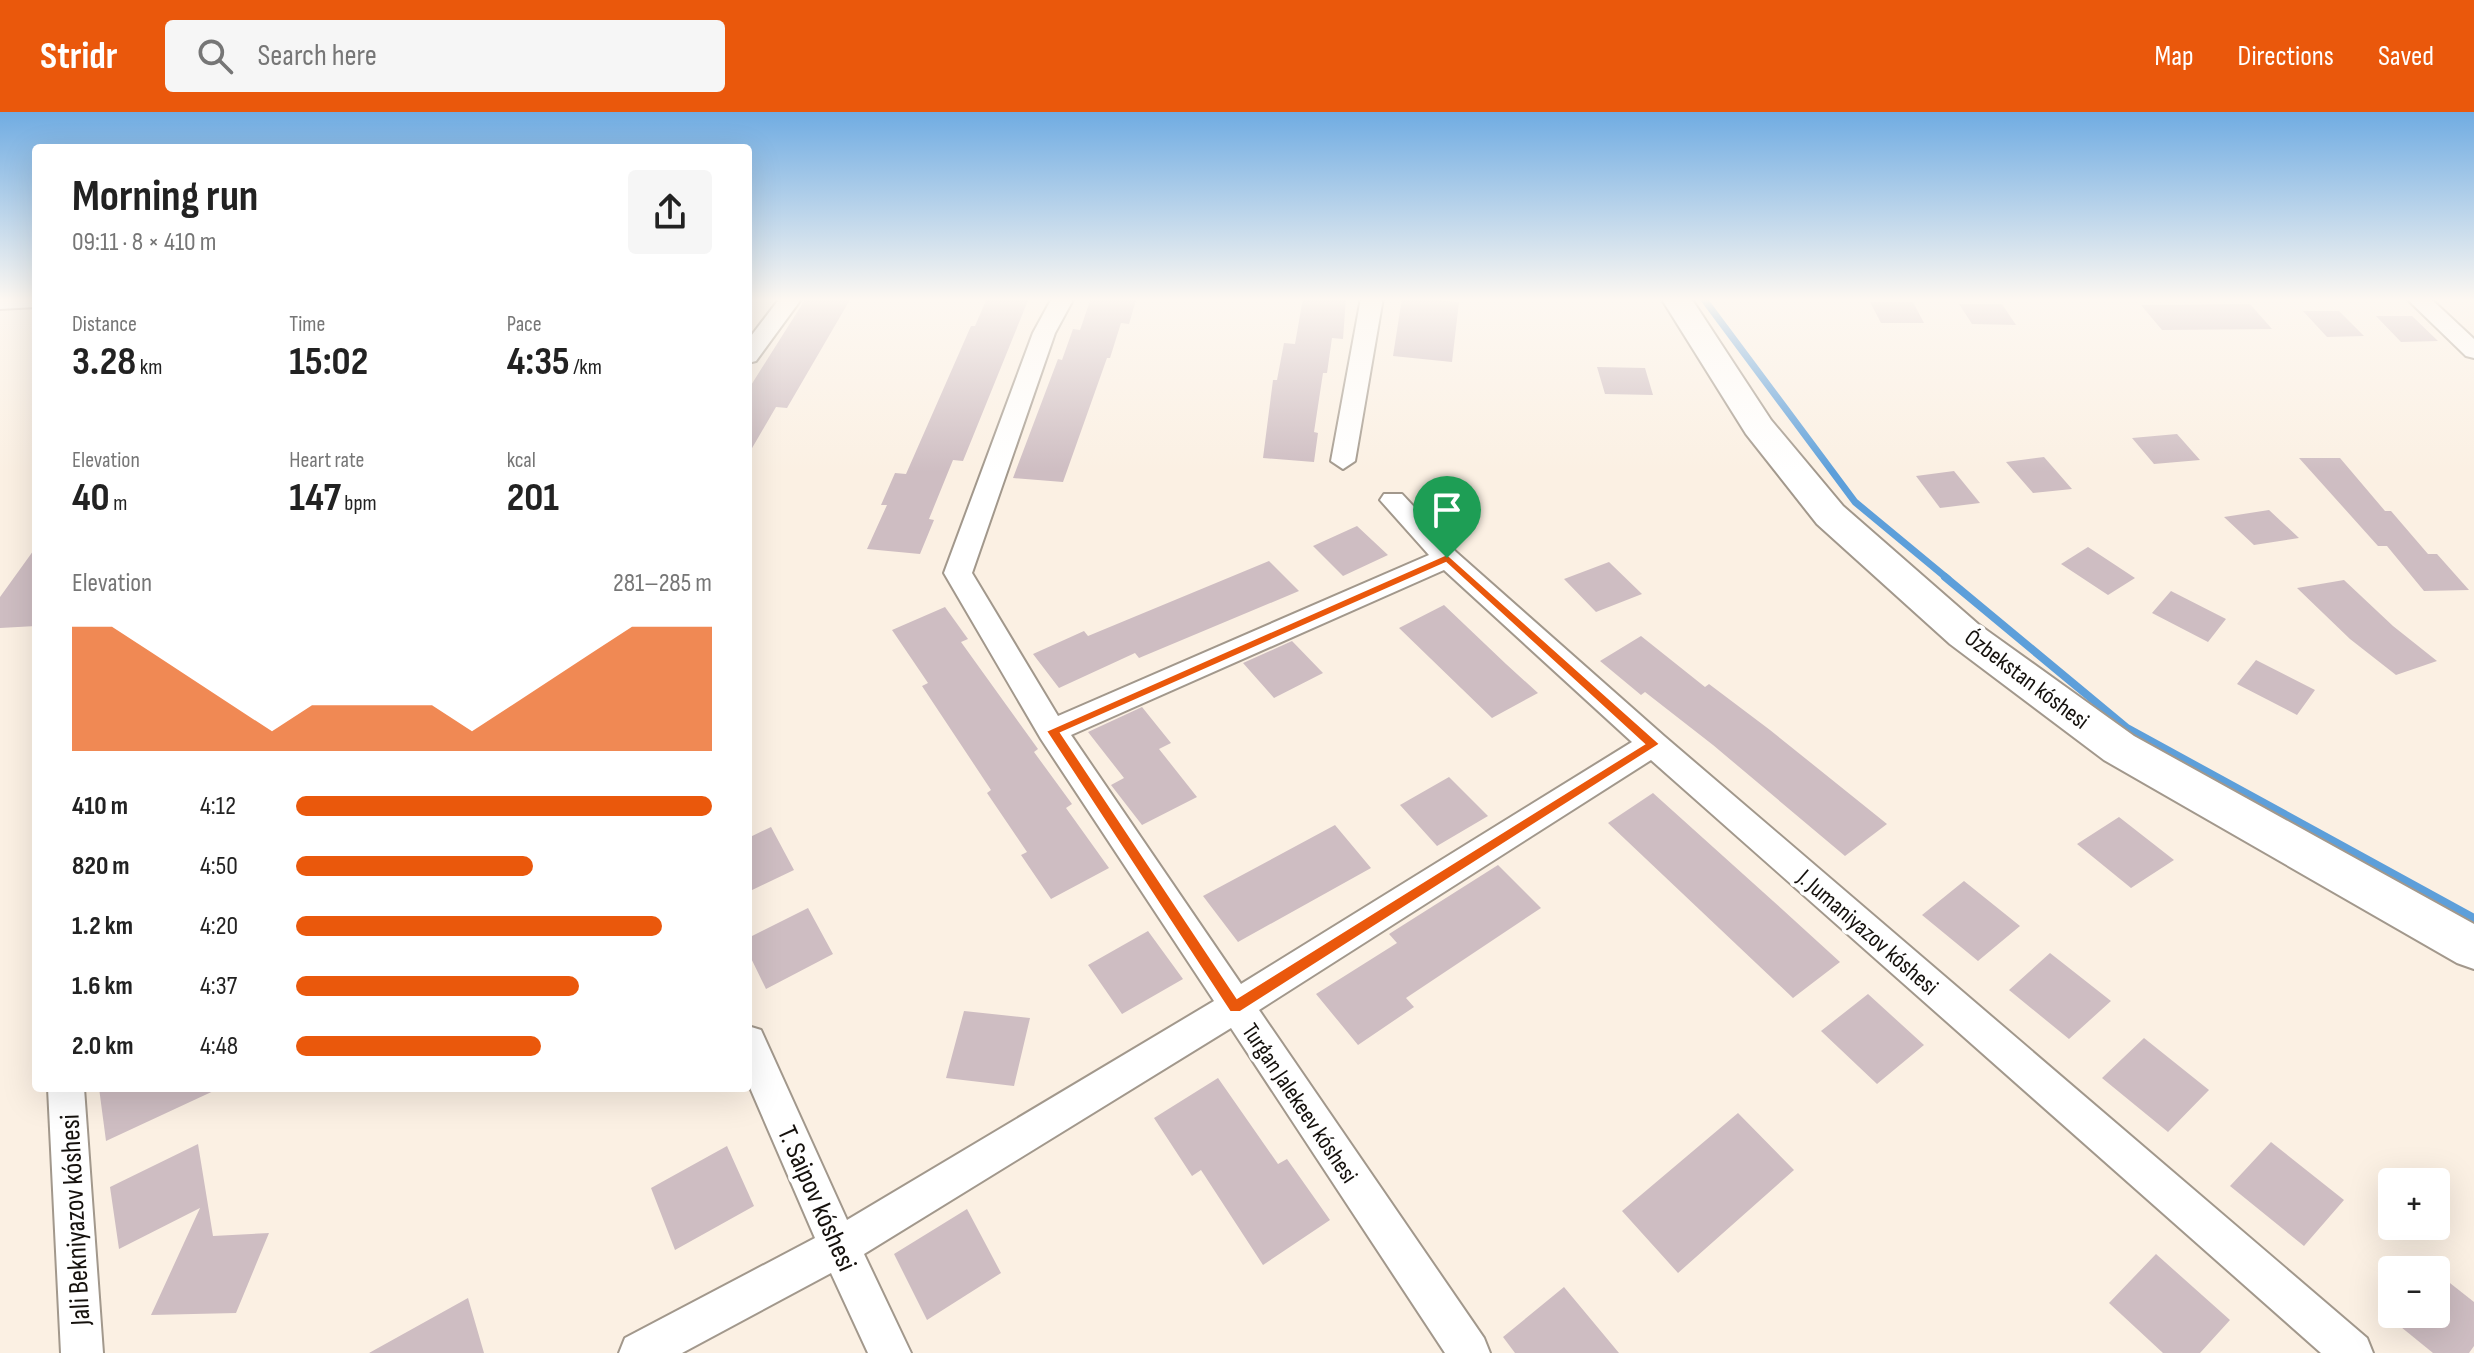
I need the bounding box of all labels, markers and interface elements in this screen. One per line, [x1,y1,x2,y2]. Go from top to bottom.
search box [165,20,725,92]
text: Stridr [40,34,117,79]
icon: search [193,34,237,78]
text: Search here [257,38,377,74]
text: Map [2155,40,2194,73]
text: Directions [2238,40,2334,73]
text: Saved [2378,40,2434,73]
text: Morning run [72,170,258,223]
button: share [628,170,712,254]
text: 09:11 · 8 × 410 m [72,227,217,258]
text: Distance [72,311,137,338]
text: Time [289,311,325,338]
text: Pace [507,311,542,338]
text: 3.28 [72,338,136,386]
text: 15:02 [289,338,368,386]
text: 4:35 [507,338,570,386]
text: km [136,354,162,381]
text: /km [570,354,602,381]
text: Elevation [72,447,140,474]
text: Heart rate [289,447,364,474]
text: kcal [507,447,536,474]
text: 40 [72,474,110,522]
text: 147 [289,474,341,522]
text: 201 [507,474,559,522]
pin [1413,476,1481,558]
icon: arrive [1425,488,1469,532]
text: m [110,490,127,517]
text: bpm [341,490,377,517]
text: Elevation [72,568,152,599]
text: 281–285 m [613,568,712,599]
street label: Ózbekstan kóshesi [1959,623,2095,736]
text: 410 m [72,791,128,822]
text: 4:12 [200,791,236,822]
text: 820 m [72,851,130,882]
text: 4:50 [200,851,238,882]
street label: J. Jumaniyazov kóshesi [1791,863,1944,1001]
text: 1.2 km [72,911,133,942]
text: 4:20 [200,911,238,942]
text: 1.6 km [72,971,133,1002]
text: 4:37 [200,971,237,1002]
street label: Turǵan Jalekeev kóshesi [1235,1018,1364,1189]
text: 2.0 km [72,1031,133,1062]
text: 4:48 [200,1031,238,1062]
street label: Jali Bekniyazov kóshesi [53,1113,98,1327]
street label: T. Saipov kóshesi [770,1121,863,1276]
map controls [2378,1168,2450,1328]
button: + [2378,1168,2450,1240]
button: − [2378,1256,2450,1328]

